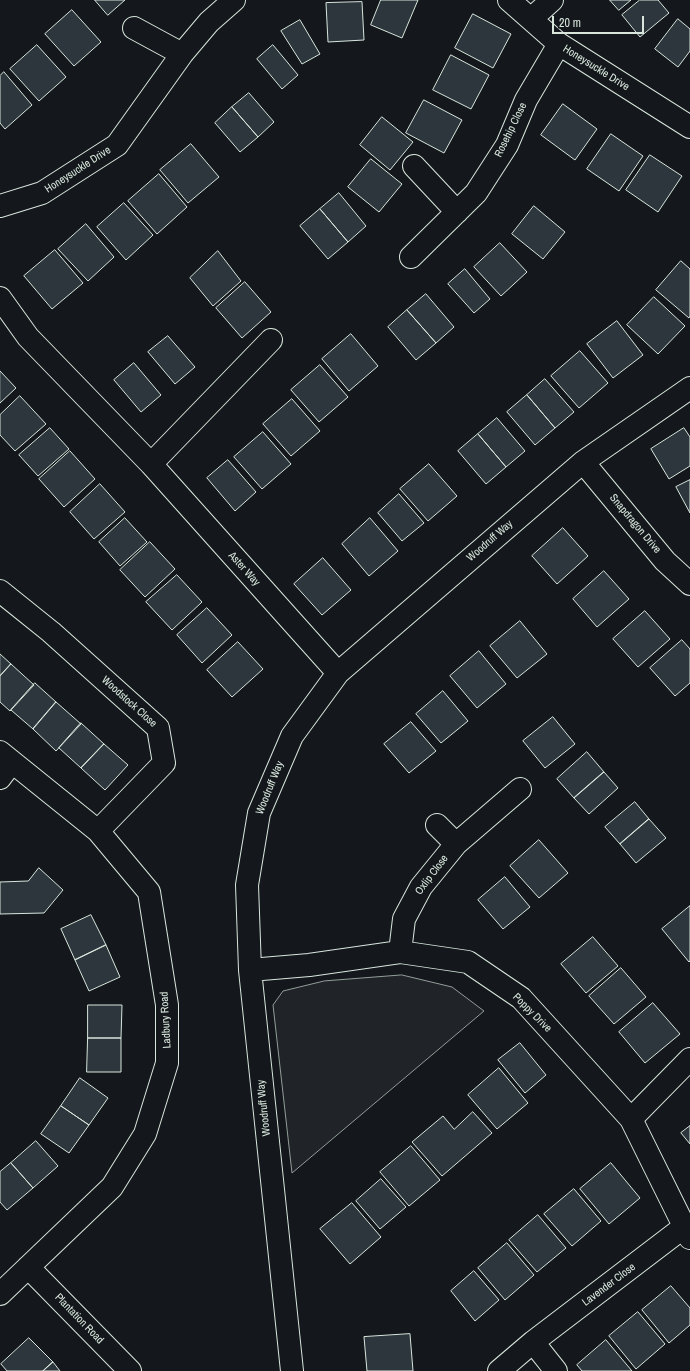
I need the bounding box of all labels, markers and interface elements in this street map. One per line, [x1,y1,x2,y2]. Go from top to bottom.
scale bar [554,8,646,34]
text: 20 m [559,15,581,31]
street label: Honeysuckle Drive [560,42,632,94]
street label: Rosehip Close [492,101,530,159]
street label: Honeysuckle Drive [43,144,113,196]
street label: Snapdragon Drive [606,492,664,556]
street label: Woodruff Way [464,517,516,565]
street label: Aster Way [225,549,263,589]
street label: Woodstock Close [99,674,159,730]
street label: Woodruff Way [253,759,287,817]
street label: Oxlip Close [413,852,451,898]
street label: Ladbury Road [158,991,174,1049]
street label: Poppy Drive [510,991,554,1035]
street label: Woodruff Way [254,1079,274,1137]
street label: Lavender Close [580,1261,638,1309]
street label: Plantation Road [52,1291,106,1347]

